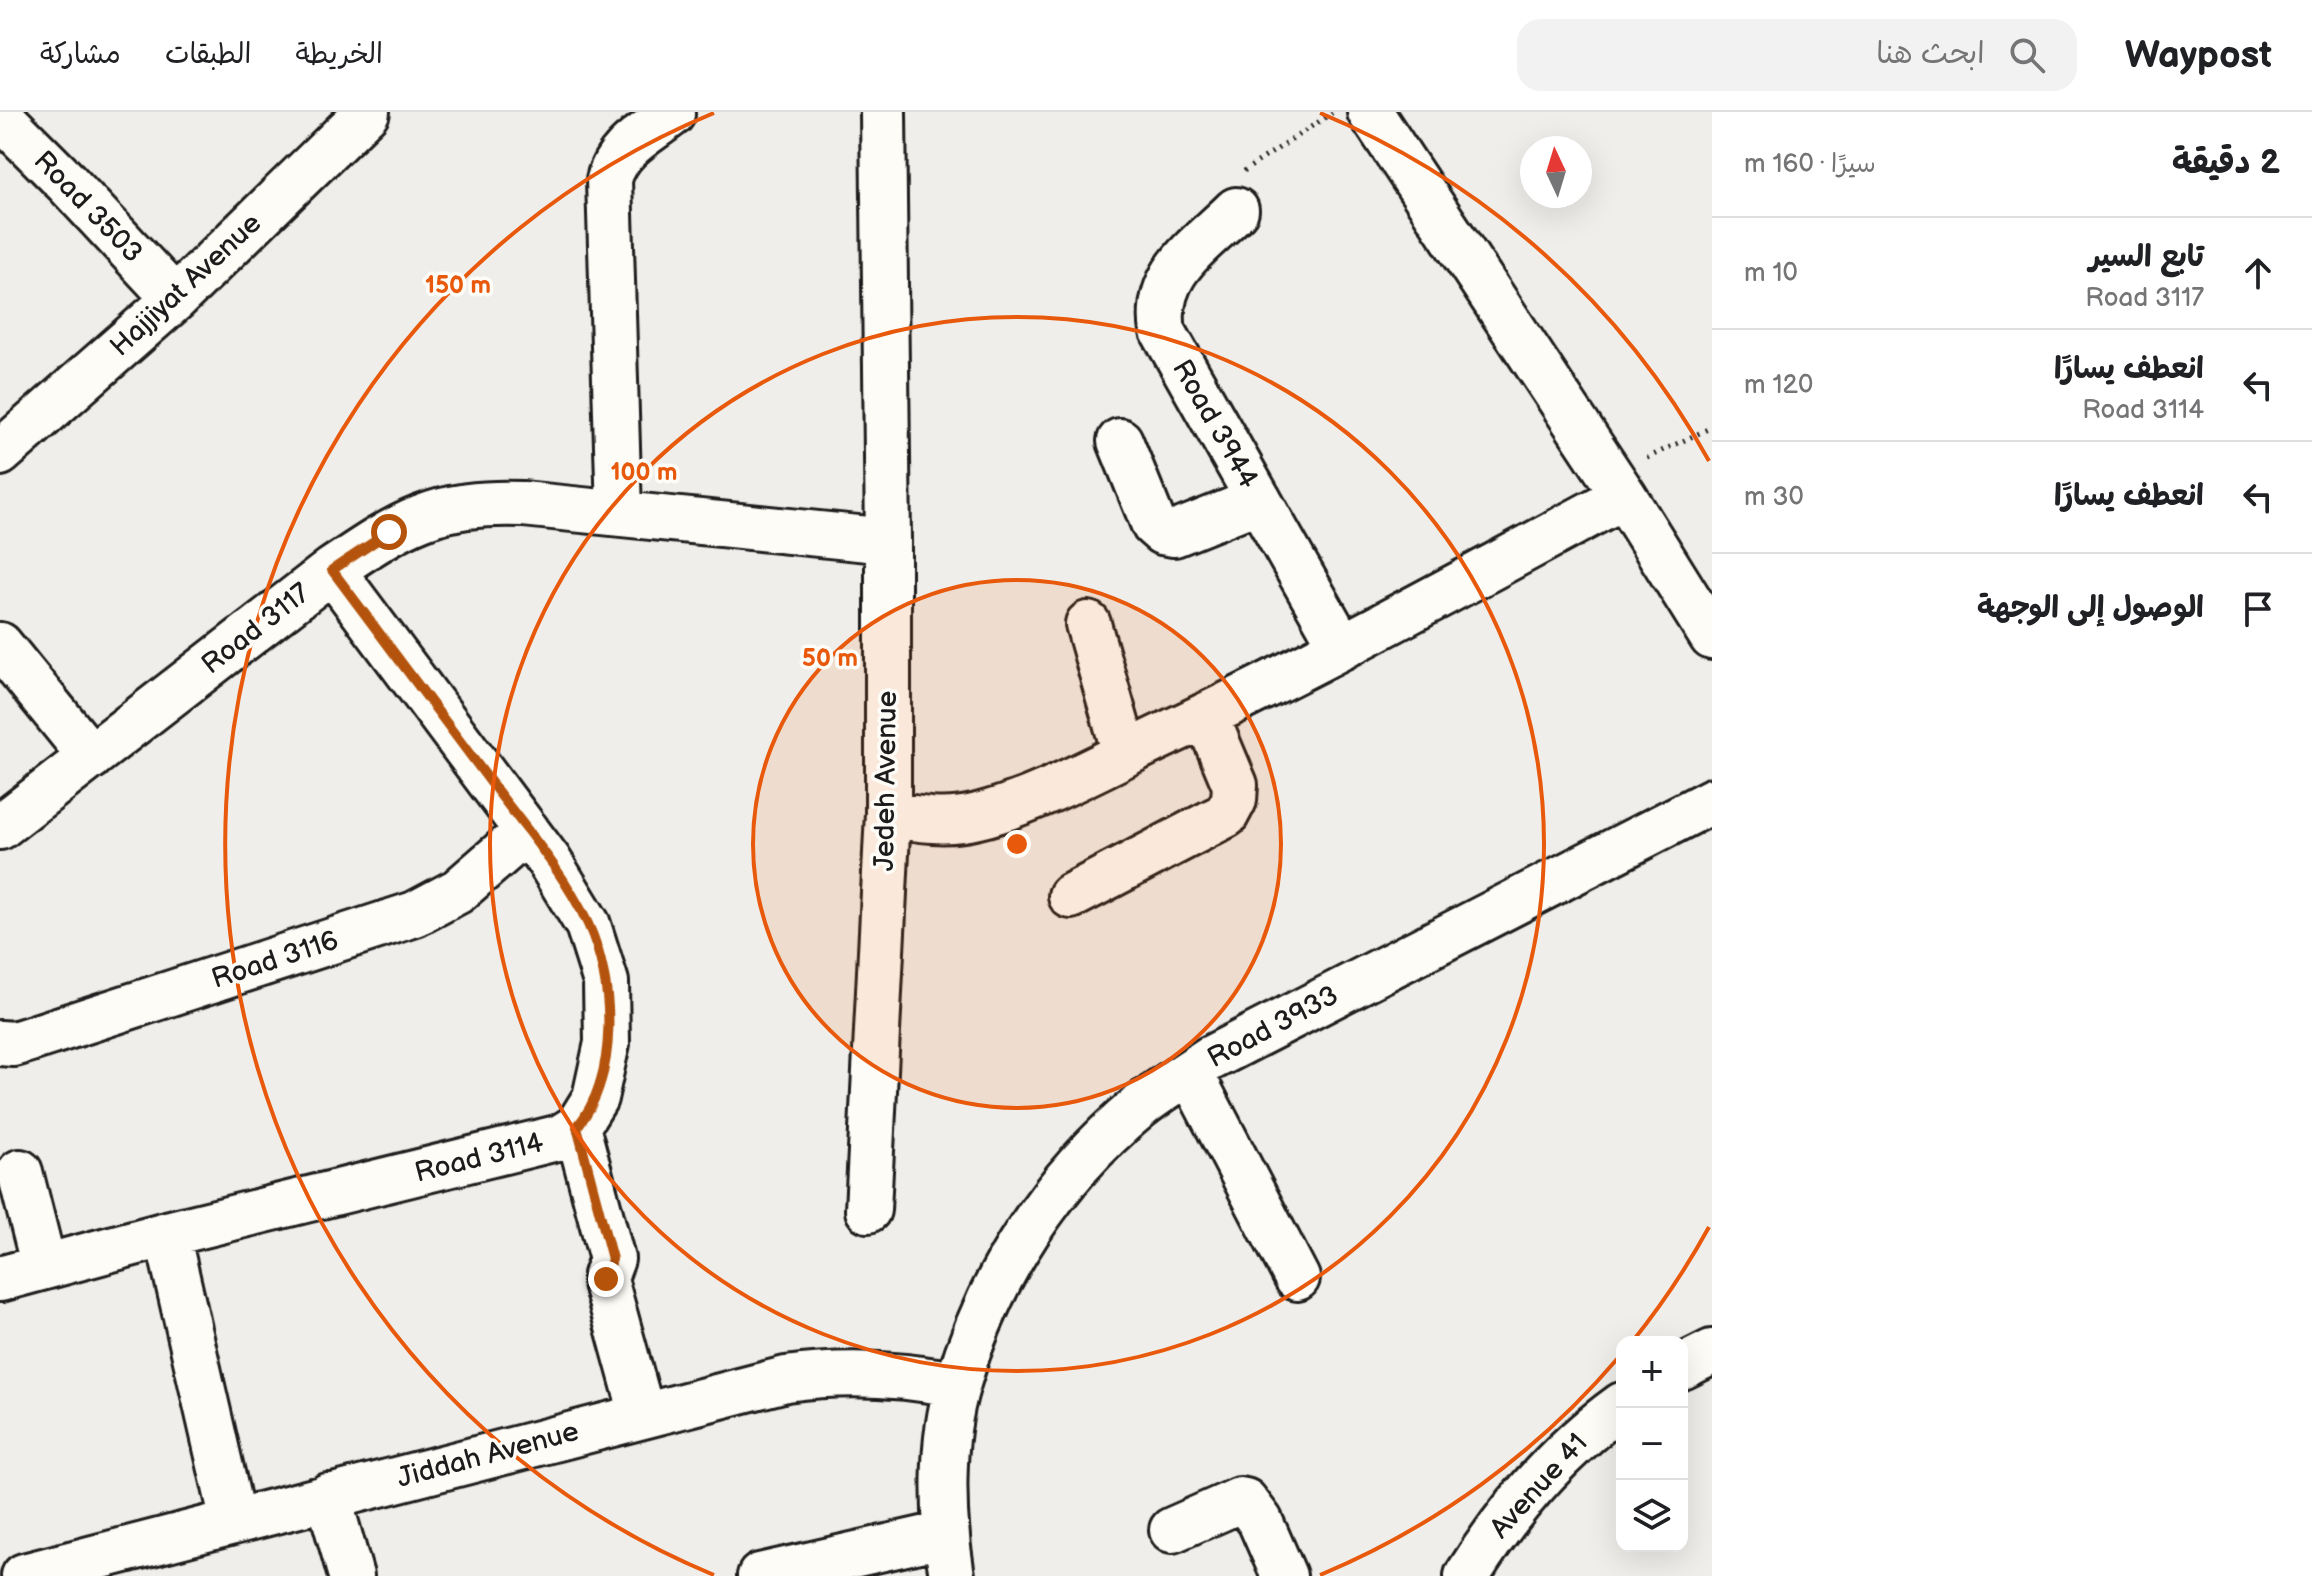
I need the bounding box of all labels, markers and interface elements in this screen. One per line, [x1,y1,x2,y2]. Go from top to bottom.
search box [1517,19,2077,91]
icon: search [2005,33,2049,77]
text: Waypost [2125,33,2272,78]
text: ابحث هنا [1876,36,1985,72]
text: مشاركة [40,38,121,71]
text: الطبقات [165,38,251,71]
text: الخريطة [295,38,383,71]
north arrow [1520,136,1592,208]
text: 2 دقيقة [2172,142,2280,183]
street label: Road 3503 [27,144,149,270]
text: سيرًا · 160 m [1744,149,1876,180]
street label: Hajjiyat Avenue [104,207,268,363]
text: تابع السير [2089,239,2204,275]
icon: ahead [2236,251,2280,295]
text: 10 m [1744,258,1798,289]
text: 150 m [425,271,491,300]
text: Road 3117 [2085,283,2204,314]
text: انعطف يسارًا [2054,351,2204,387]
street label: Road 3944 [1165,354,1265,494]
icon: left [2236,363,2280,407]
text: 120 m [1744,370,1813,401]
text: Road 3114 [2082,395,2204,426]
text: 100 m [611,458,677,487]
icon: left [2236,475,2280,519]
text: انعطف يسارًا [2054,478,2204,514]
text: 30 m [1744,482,1804,513]
route start [371,514,407,550]
street label: Road 3117 [195,576,317,681]
icon: arrive [2236,587,2280,631]
text: الوصول إلى الوجهة [1977,590,2204,626]
text: 50 m [802,644,858,673]
street label: Jedeh Avenue [868,691,904,871]
centre of rings [1003,830,1031,858]
street label: Road 3116 [207,924,343,996]
street label: Road 3933 [1202,979,1344,1075]
street label: Road 3114 [411,1126,547,1190]
route end [588,1261,624,1297]
map controls [1616,1336,1688,1552]
button: + [1616,1336,1688,1408]
button: − [1616,1408,1688,1480]
street label: Jiddah Avenue [394,1415,582,1495]
street label: Avenue 41 [1483,1427,1595,1545]
button: layers [1616,1480,1688,1552]

